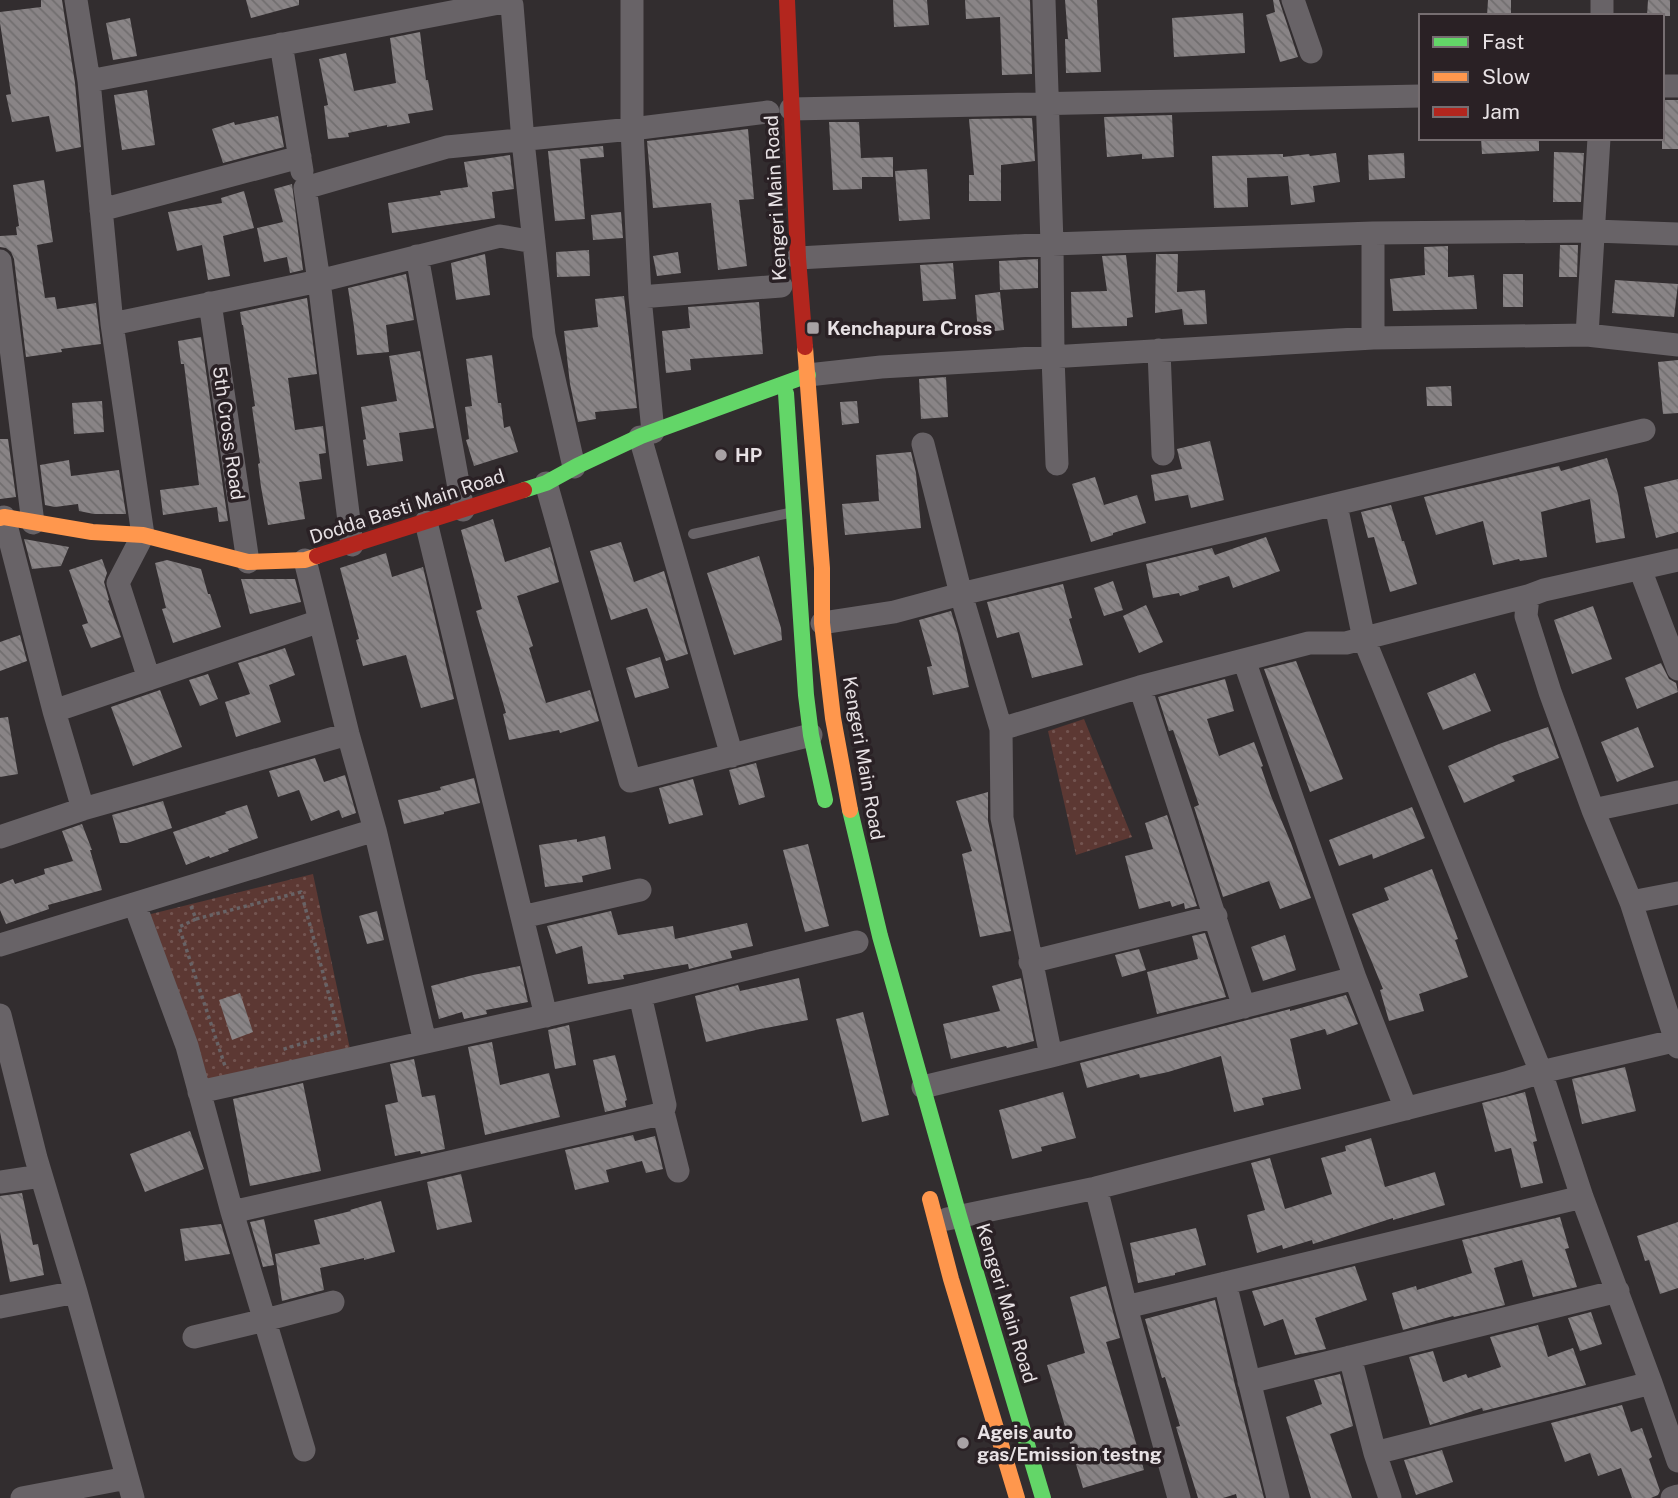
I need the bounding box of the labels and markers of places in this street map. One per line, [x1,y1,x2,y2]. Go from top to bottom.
place label: Kenchapura Cross [827,317,992,339]
marker: Kenchapura Cross [805,320,821,336]
place label: HP [735,444,762,466]
marker: HP [713,447,729,463]
place label: Ageis auto gas/Emission testng [977,1421,1162,1465]
marker: Ageis auto gas/Emission testng [955,1435,971,1451]

